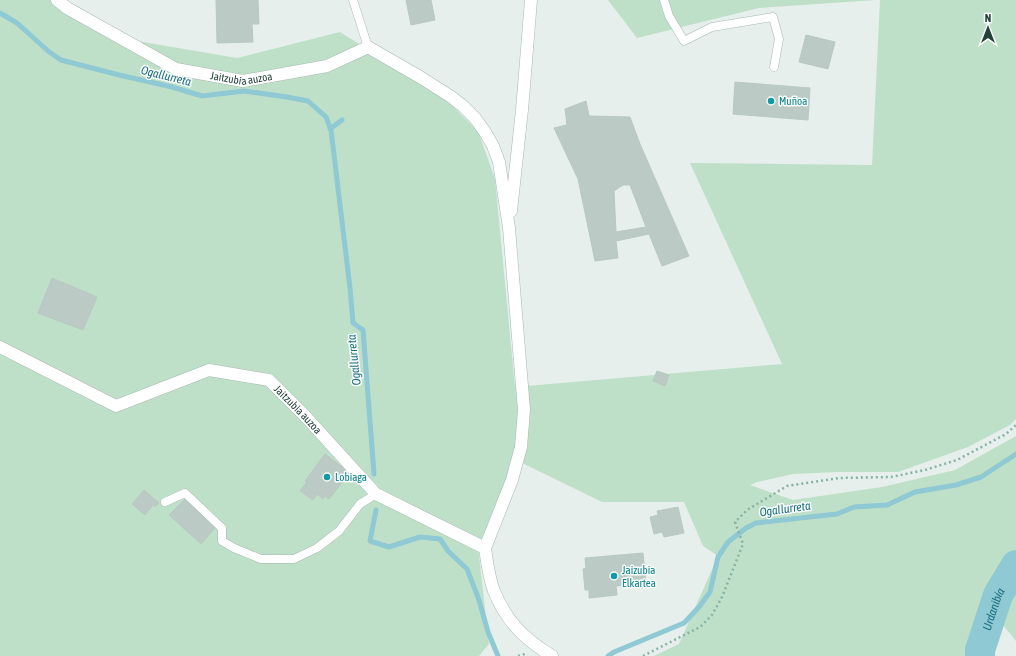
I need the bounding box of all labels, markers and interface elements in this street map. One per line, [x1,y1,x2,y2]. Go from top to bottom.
north arrow [968,8,1008,48]
text: N [985,12,991,24]
water label: Ogallurreta [139,63,193,89]
street label: Jaitzubia auzoa [209,69,273,87]
place label: Muñoa [779,95,807,107]
marker: Muñoa [766,96,776,106]
water label: Ogallurreta [344,333,364,386]
street label: Jaitzubia auzoa [272,383,324,436]
place label: Lobiaga [335,471,367,483]
marker: Lobiaga [322,472,332,482]
water label: Ogallurreta [759,498,812,519]
place label: Jaizubia Elkartea [622,564,656,589]
marker: Jaizubia Elkartea [609,571,619,581]
water label: Urdanibia [980,585,1008,632]

